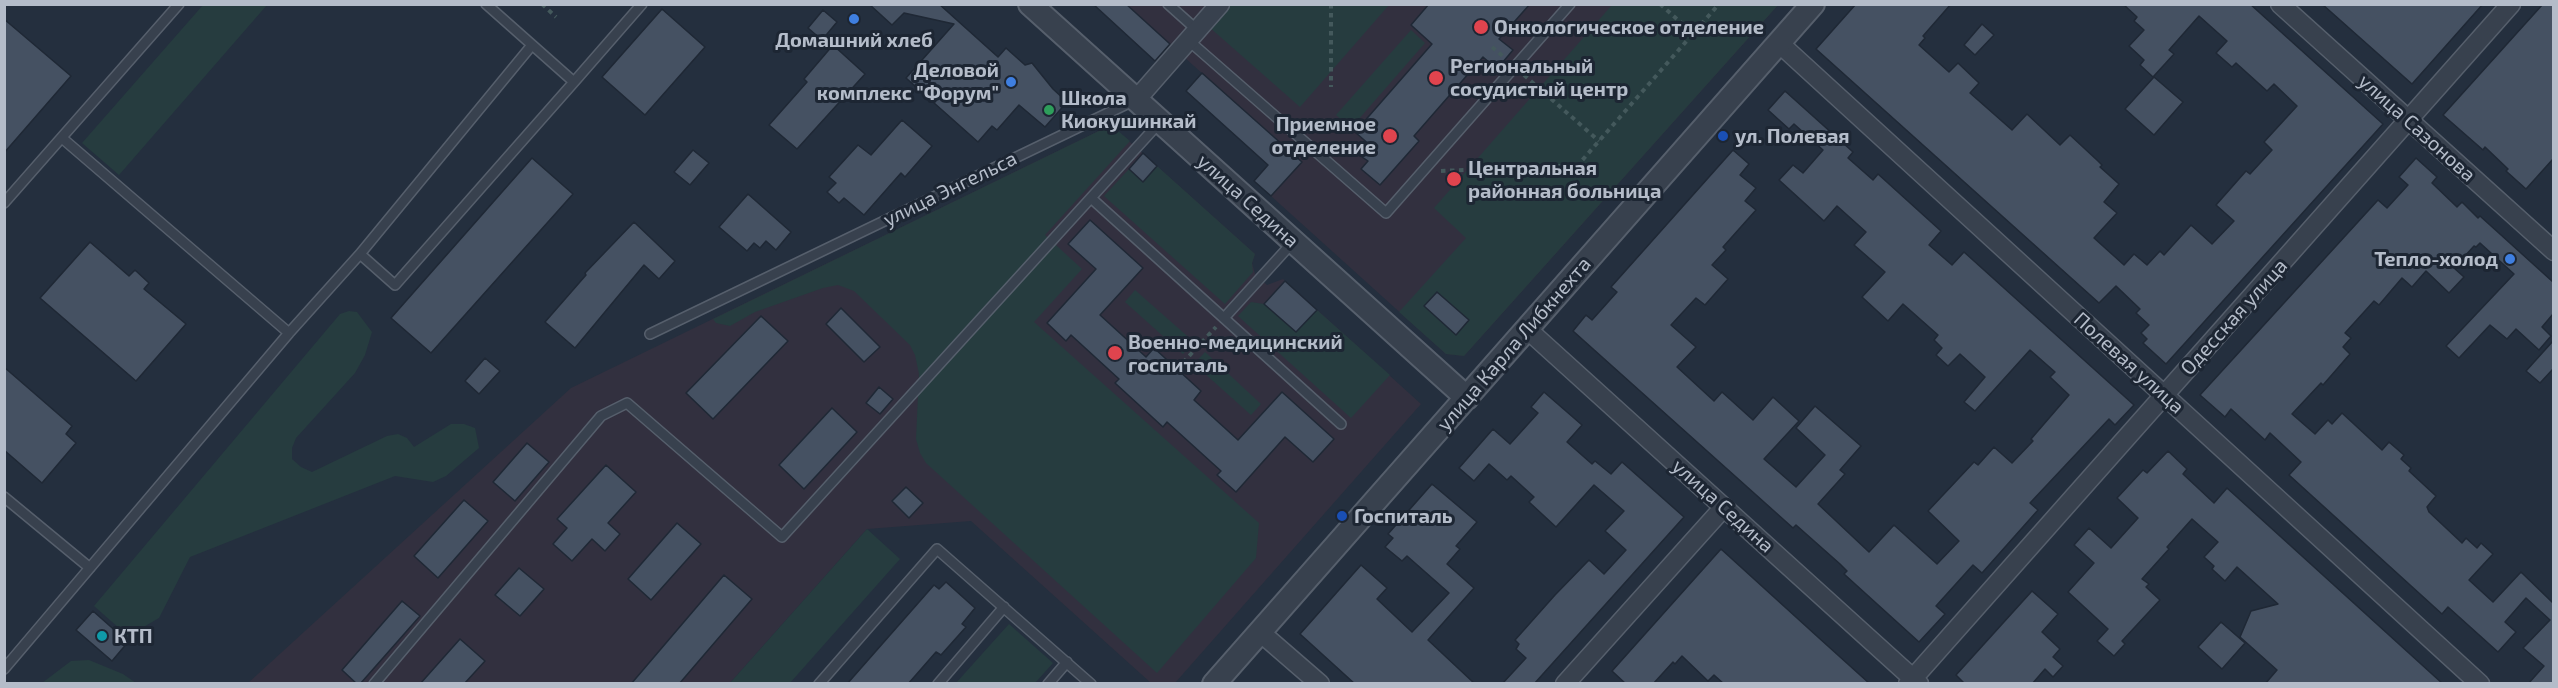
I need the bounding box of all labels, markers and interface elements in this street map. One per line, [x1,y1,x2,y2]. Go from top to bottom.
marker: Домашний хлеб [847,12,861,26]
place label: Онкологическое отделение [1494,15,1764,39]
marker: Онкологическое отделение [1472,18,1490,36]
place label: Домашний хлеб [775,28,933,52]
place label: Региональный сосудистый центр [1450,54,1628,101]
place label: Деловой комплекс "Форум" [817,58,999,105]
marker: Региональный сосудистый центр [1427,69,1445,87]
street label: улица Сазонова [2354,69,2480,187]
marker: Деловой комплекс "Форум" [1004,75,1018,89]
place label: Школа Киокушинкай [1061,86,1196,133]
marker: Школа Киокушинкай [1042,103,1056,117]
place label: Приемное отделение [1271,112,1376,159]
place label: ул. Полевая [1735,124,1850,148]
marker: Приемное отделение [1381,127,1399,145]
marker: ул. Полевая [1716,129,1730,143]
street label: улица Энгельса [879,146,1021,232]
street label: улица Седина [1192,149,1304,253]
place label: Центральная районная больница [1468,156,1661,203]
marker: Центральная районная больница [1445,170,1463,188]
place label: Тепло-холод [2374,247,2498,271]
street label: улица Карла Либкнехта [1432,252,1596,436]
marker: Тепло-холод [2503,252,2517,266]
street label: Одесская улица [2176,254,2292,380]
street label: Полевая улица [2069,307,2189,419]
place label: Военно-медицинский госпиталь [1128,330,1343,377]
marker: Военно-медицинский госпиталь [1106,344,1124,362]
street label: улица Седина [1667,454,1779,558]
place label: Госпиталь [1354,504,1453,528]
marker: Госпиталь [1335,509,1349,523]
place label: КТП [114,624,153,648]
marker: КТП [95,629,109,643]

